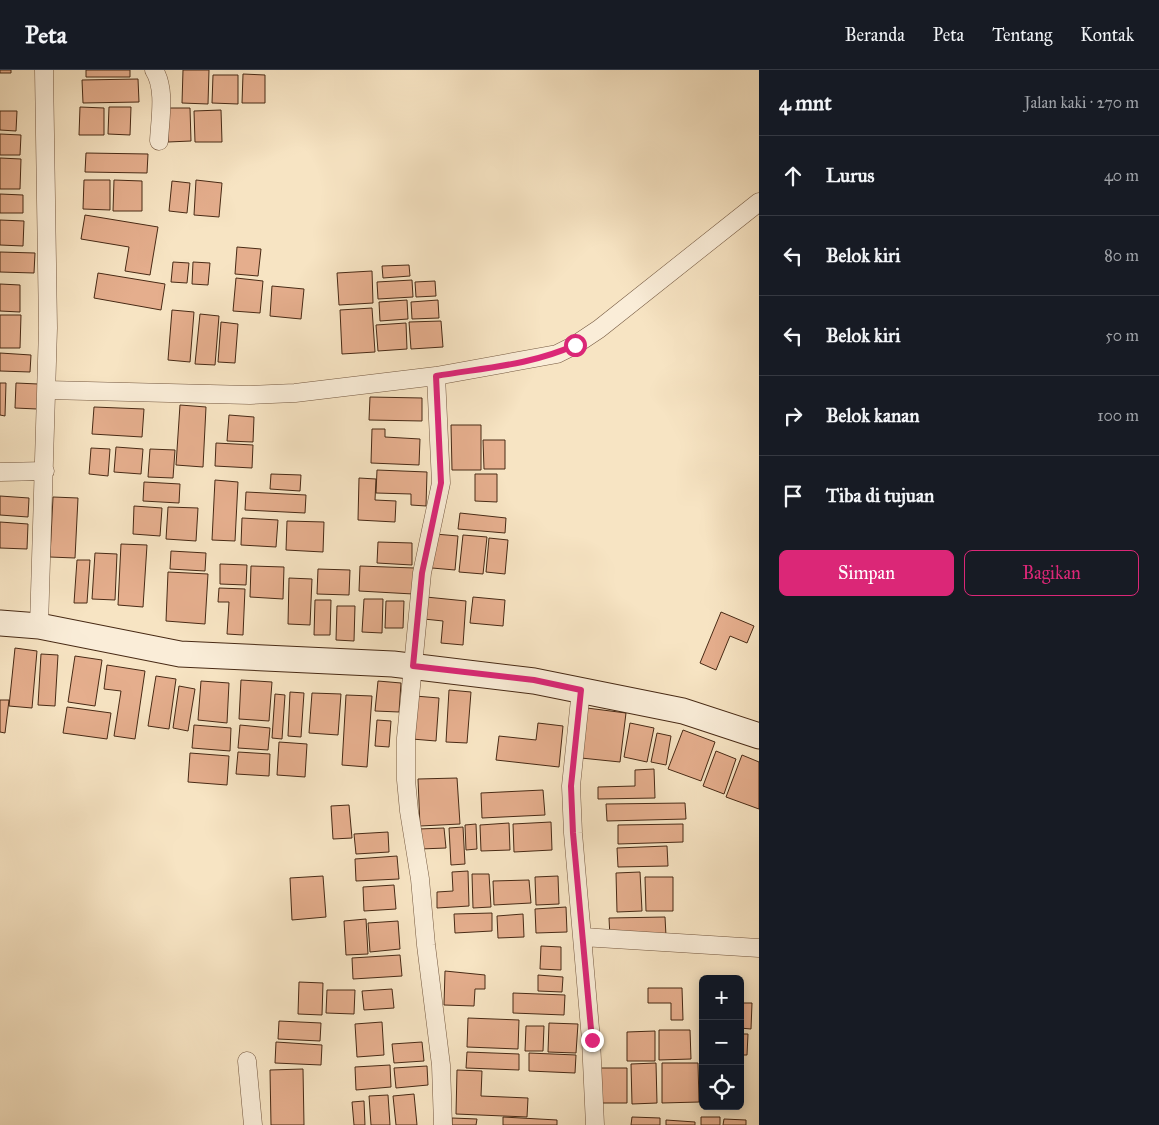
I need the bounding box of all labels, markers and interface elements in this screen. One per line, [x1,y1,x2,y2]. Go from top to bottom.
text: Peta [25,20,67,50]
text: Beranda [845,24,905,46]
text: Peta [933,24,964,46]
text: Tentang [992,24,1052,46]
text: Kontak [1080,24,1134,46]
text: 4 mnt [779,90,832,116]
text: Jalan kaki · 270 m [1024,93,1139,112]
icon: ahead [779,162,807,190]
text: Lurus [826,164,874,187]
text: 40 m [1104,166,1139,185]
icon: left [779,242,807,270]
text: Belok kiri [826,244,900,267]
text: 80 m [1104,246,1139,265]
icon: left [779,322,807,350]
text: Belok kiri [826,324,900,347]
text: 50 m [1105,326,1139,345]
route start [564,334,587,357]
icon: right [779,402,807,430]
text: Belok kanan [826,404,920,427]
text: 100 m [1097,406,1139,425]
icon: arrive [779,482,807,510]
text: Tiba di tujuan [826,484,934,507]
button: Simpan [779,550,954,596]
button: Bagikan [964,550,1139,596]
map controls [699,975,744,1110]
button: + [699,975,744,1020]
button: − [699,1020,744,1065]
route end [581,1029,604,1052]
button: locate [699,1065,744,1110]

